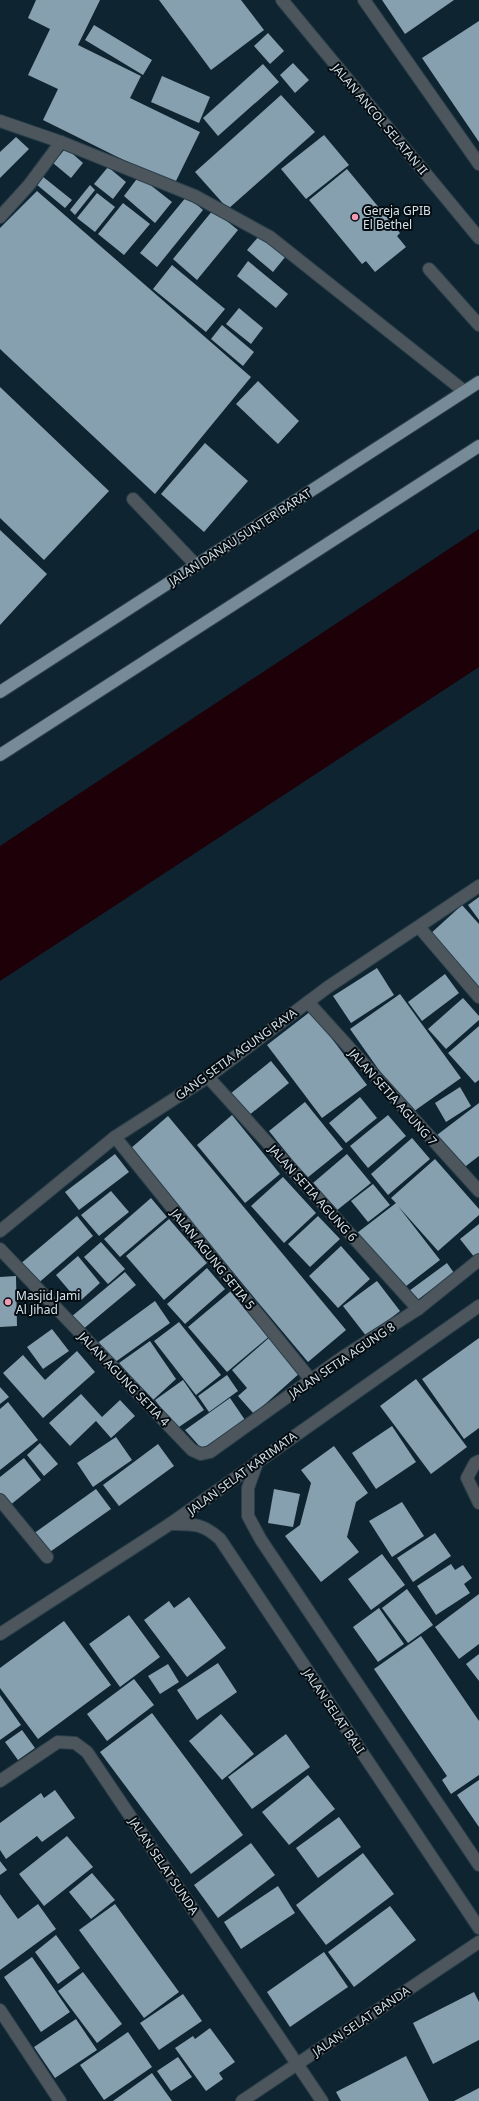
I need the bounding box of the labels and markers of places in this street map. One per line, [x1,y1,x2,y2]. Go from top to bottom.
place label: Gereja GPIB El Bethel [363,202,431,233]
marker: Gereja GPIB El Bethel [350,212,360,222]
place label: Masjid Jami Al Jihad [16,1287,80,1318]
marker: Masjid Jami Al Jihad [3,1297,13,1307]

